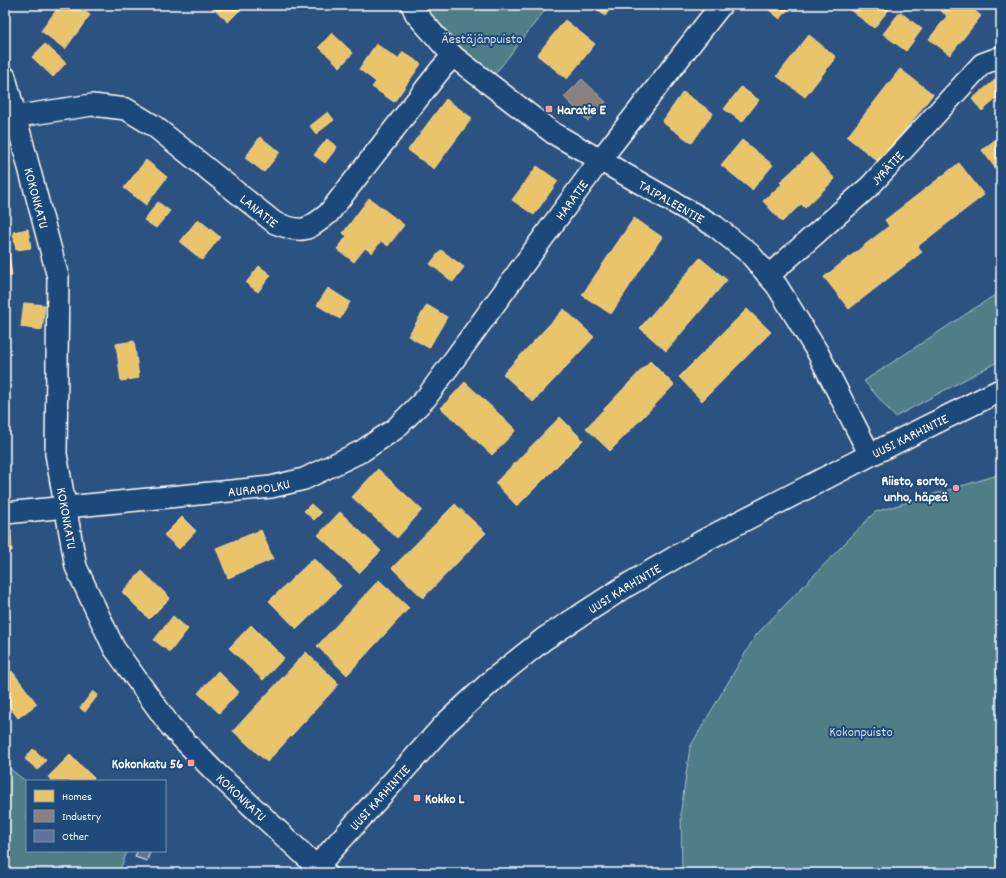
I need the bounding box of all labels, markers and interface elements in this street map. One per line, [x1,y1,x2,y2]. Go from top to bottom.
park label: Äestäjänpuisto [442,30,522,50]
place label: Haratie E [557,101,607,121]
marker: Haratie E [544,104,554,114]
street label: JYRÄTIE [867,147,910,191]
street label: KOKONKATU [17,166,53,231]
street label: HARATIE [551,176,595,225]
street label: TAIPALEENTIE [634,176,708,230]
street label: LANATIE [235,190,282,234]
street label: UUSI KARHINTIE [869,409,953,464]
place label: Riisto, sorto, unho, häpeä [882,472,949,508]
street label: AURAPOLKU [227,475,292,503]
marker: Riisto, sorto, unho, häpeä [951,483,961,493]
street label: KOKONKATU [50,486,81,551]
street label: UUSI KARHINTIE [585,559,666,620]
park label: Kokonpuisto [829,723,893,743]
place label: Kokonkatu 56 [112,755,183,775]
marker: Kokonkatu 56 [186,758,196,768]
street label: UUSI KARHINTIE [346,761,416,836]
street label: KOKONKATU [211,770,270,827]
legend [26,780,166,852]
text: Homes [62,789,92,806]
place label: Kokko L [425,790,465,810]
marker: Kokko L [412,793,422,803]
text: Industry [62,809,102,826]
text: Other [62,829,89,846]

